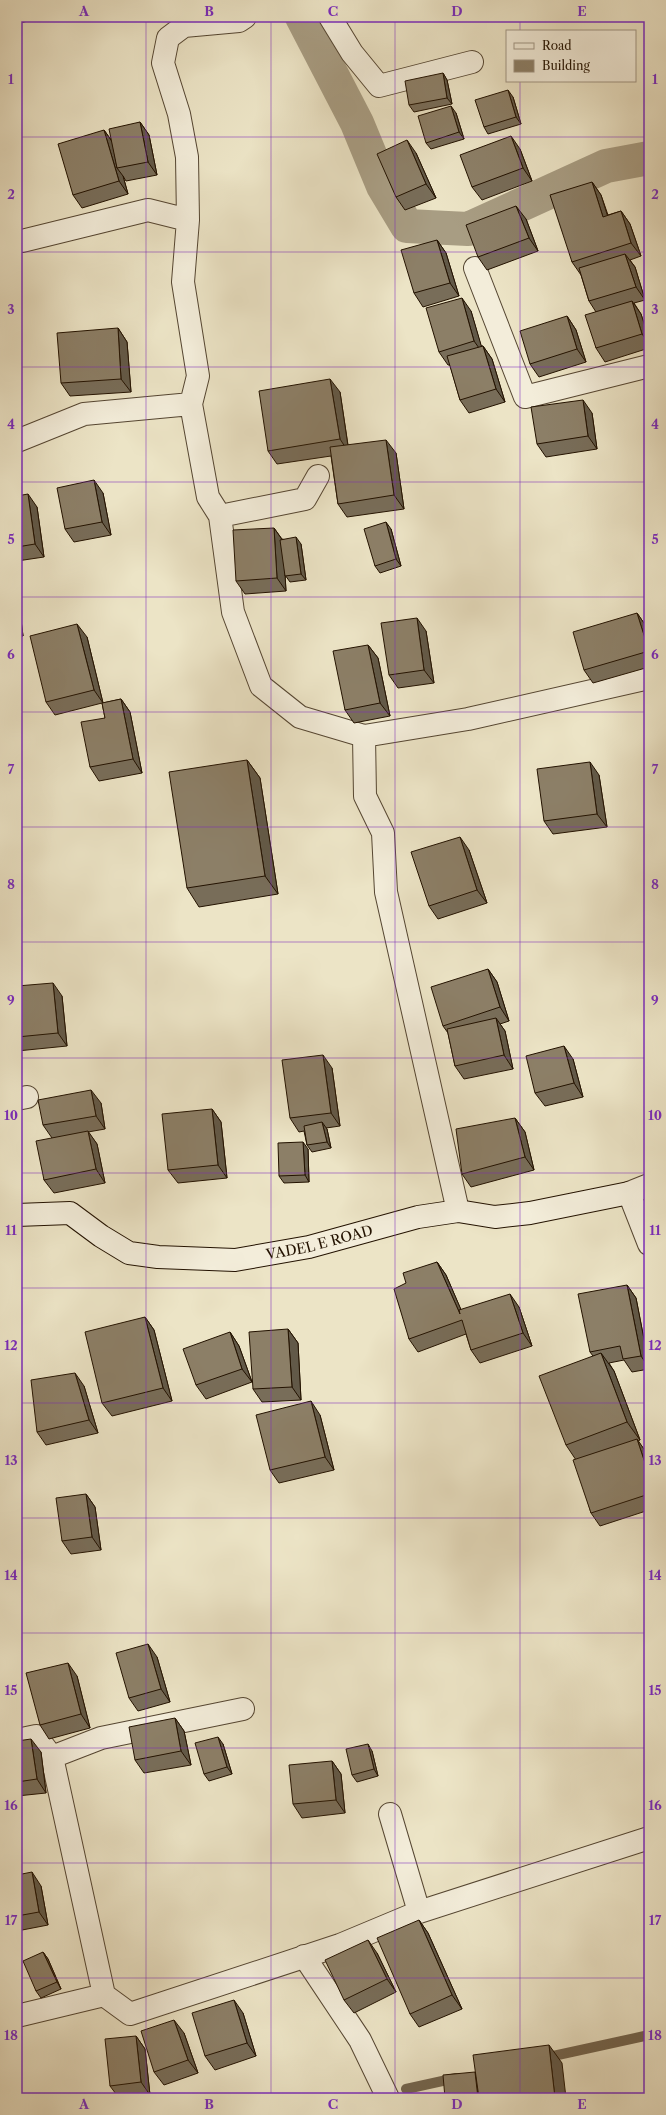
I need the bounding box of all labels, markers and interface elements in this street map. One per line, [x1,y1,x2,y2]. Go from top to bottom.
text: A [78,3,90,19]
text: B [204,3,214,19]
text: C [328,3,338,19]
text: D [451,3,463,19]
text: E [577,3,587,19]
legend [506,30,636,82]
text: Road [542,38,572,53]
text: Building [542,58,590,73]
text: 1 [8,71,14,87]
text: 1 [652,71,658,87]
text: 2 [7,186,15,202]
text: 2 [651,186,659,202]
text: 3 [7,301,15,317]
text: 3 [651,301,659,317]
text: 4 [7,416,15,432]
text: 4 [651,416,659,432]
text: 5 [7,531,15,547]
text: 5 [651,531,659,547]
text: 6 [7,646,15,662]
text: 6 [651,646,659,662]
text: 7 [8,761,15,777]
text: 7 [652,761,659,777]
text: 8 [7,876,15,892]
text: 8 [651,876,659,892]
text: 9 [7,992,15,1008]
text: 9 [651,992,659,1008]
text: 10 [4,1107,18,1123]
text: 10 [648,1107,662,1123]
street label: VADEL E ROAD [264,1221,375,1264]
text: 11 [5,1222,17,1238]
text: 11 [649,1222,661,1238]
text: 12 [4,1337,18,1353]
text: 12 [648,1337,662,1353]
text: 13 [4,1452,18,1468]
text: 13 [648,1452,662,1468]
text: 14 [4,1567,18,1583]
text: 14 [648,1567,662,1583]
text: 15 [4,1682,18,1698]
text: 15 [648,1682,662,1698]
text: 16 [4,1797,18,1813]
text: 16 [648,1797,662,1813]
text: 17 [5,1912,18,1928]
text: 17 [649,1912,662,1928]
text: 18 [4,2027,18,2043]
text: 18 [648,2027,662,2043]
text: A [78,2096,90,2112]
text: B [204,2096,214,2112]
text: C [328,2096,338,2112]
text: D [451,2096,463,2112]
text: E [577,2096,587,2112]

